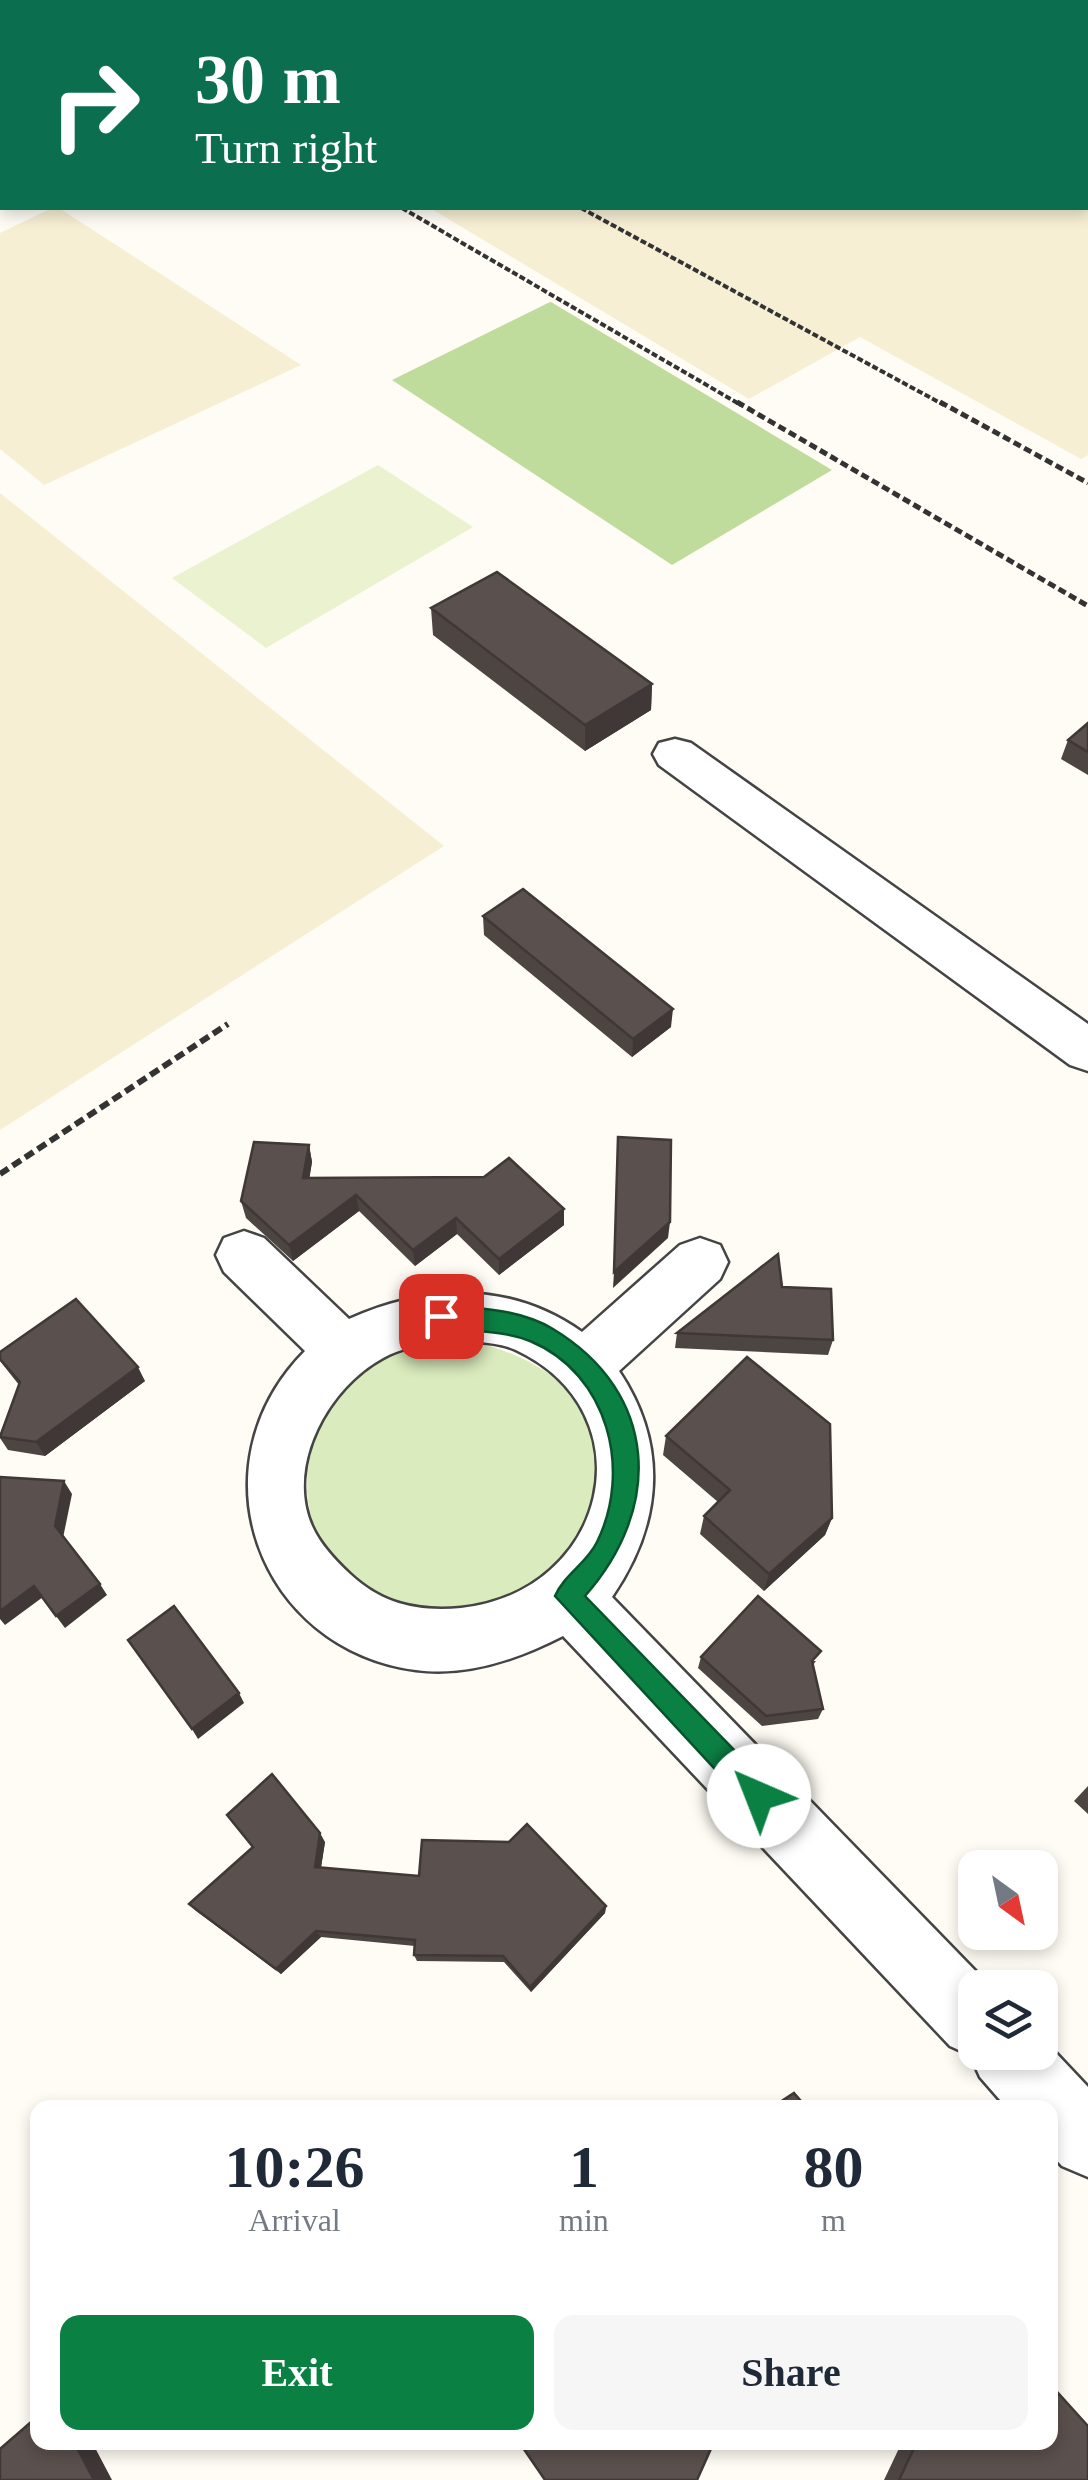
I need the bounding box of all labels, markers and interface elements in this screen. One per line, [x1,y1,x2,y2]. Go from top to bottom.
icon: right [30,40,160,170]
text: 30 m [195,41,341,118]
text: Turn right [195,123,377,173]
pin [399,1274,484,1359]
icon: arrive [414,1289,469,1344]
position arrow [707,1744,811,1848]
north arrow [958,1850,1058,1950]
map controls [958,1850,1058,2070]
button: layers [958,1970,1058,2070]
text: 10:26 [225,2134,365,2200]
text: 1 [569,2134,599,2200]
text: 80 [803,2134,863,2200]
text: Arrival [248,2202,341,2238]
text: min [559,2202,609,2238]
text: m [821,2202,846,2238]
button: Exit [60,2315,534,2430]
button: Share [554,2315,1028,2430]

